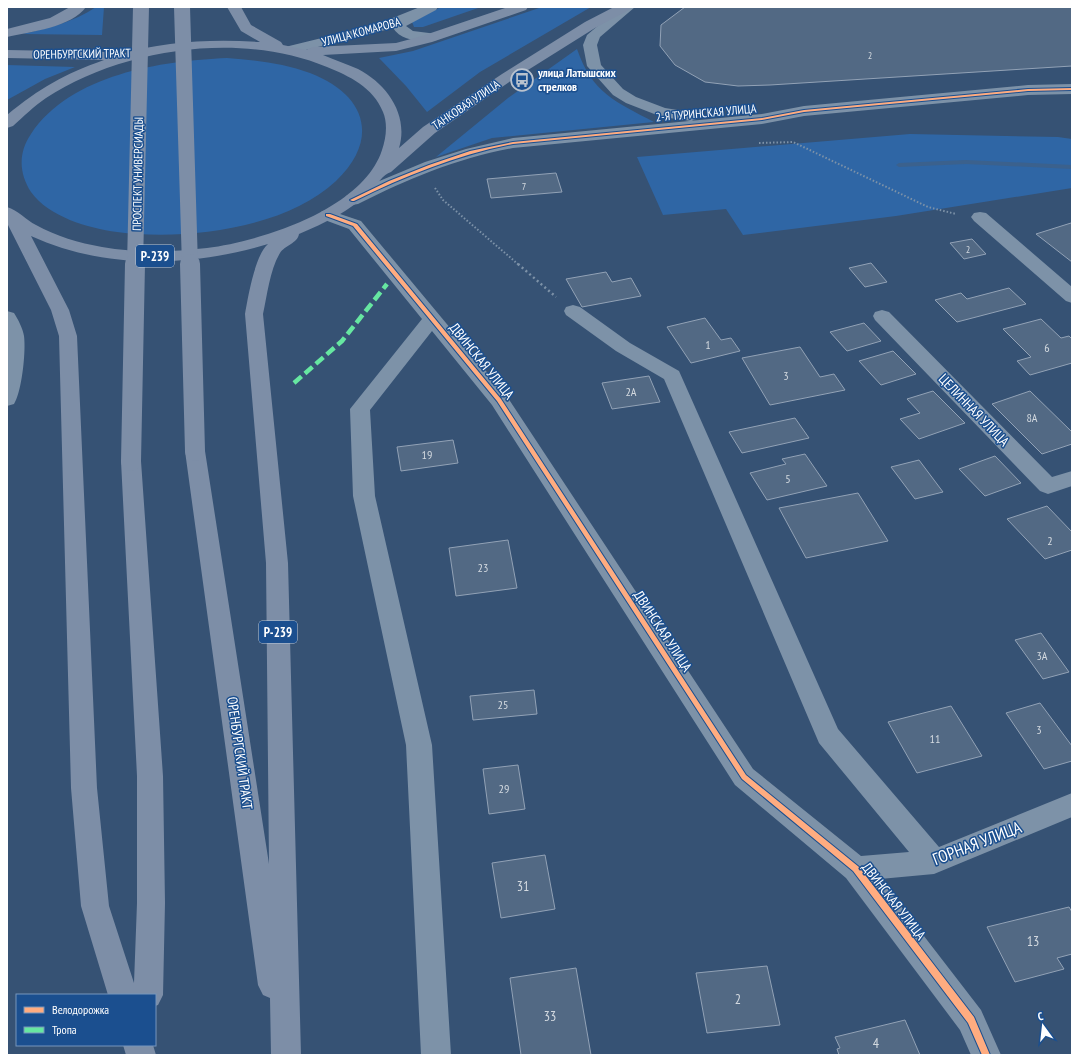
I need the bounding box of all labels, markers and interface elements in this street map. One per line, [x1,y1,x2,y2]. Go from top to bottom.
street label: УЛИЦА КОМАРОВА [320,14,402,49]
street label: ОРЕНБУРГСКИЙ ТРАКТ [33,45,131,62]
house number: 2 [868,49,872,62]
place label: улица Латышских стрелков [537,65,616,94]
bus stop icon: улица Латышских стрелков [509,67,535,93]
street label: ТАНКОВАЯ УЛИЦА [429,76,503,133]
street label: 2-Я ТУРИНСКАЯ УЛИЦА [655,101,757,124]
street label: ПРОСПЕКТ УНИВЕРСИАДЫ [129,117,146,231]
house number: 7 [522,180,526,193]
house number: 2 [966,243,970,256]
road number: Р-239 [136,245,174,267]
street label: ДВИНСКАЯ УЛИЦА [446,319,519,403]
house number: 1 [705,337,711,352]
house number: 6 [1044,340,1050,355]
house number: 3 [783,368,789,383]
street label: ЦЕЛИННАЯ УЛИЦА [935,370,1013,450]
house number: 2А [625,384,637,399]
house number: 8А [1026,410,1038,425]
house number: 19 [422,447,432,462]
house number: 5 [785,471,791,486]
house number: 2 [1047,533,1053,548]
house number: 23 [478,560,488,575]
street label: ДВИНСКАЯ УЛИЦА [630,587,696,675]
road number: Р-239 [259,621,297,643]
house number: 3А [1036,648,1048,663]
street label: ОРЕНБУРГСКИЙ ТРАКТ [223,695,257,811]
house number: 25 [498,697,508,712]
house number: 3 [1036,722,1042,737]
house number: 11 [930,731,940,746]
house number: 29 [499,781,509,796]
street label: ГОРНАЯ УЛИЦА [929,816,1025,870]
street label: ДВИНСКАЯ УЛИЦА [858,859,930,944]
house number: 31 [517,877,529,895]
house number: 13 [1027,932,1039,950]
house number: 2 [735,990,741,1008]
legend [16,994,156,1046]
text: Велодорожка [52,1002,109,1017]
north arrow [1023,1006,1063,1046]
house number: 33 [544,1007,556,1025]
text: С [1036,1009,1045,1024]
text: Тропа [52,1022,77,1037]
house number: 4 [873,1034,880,1052]

